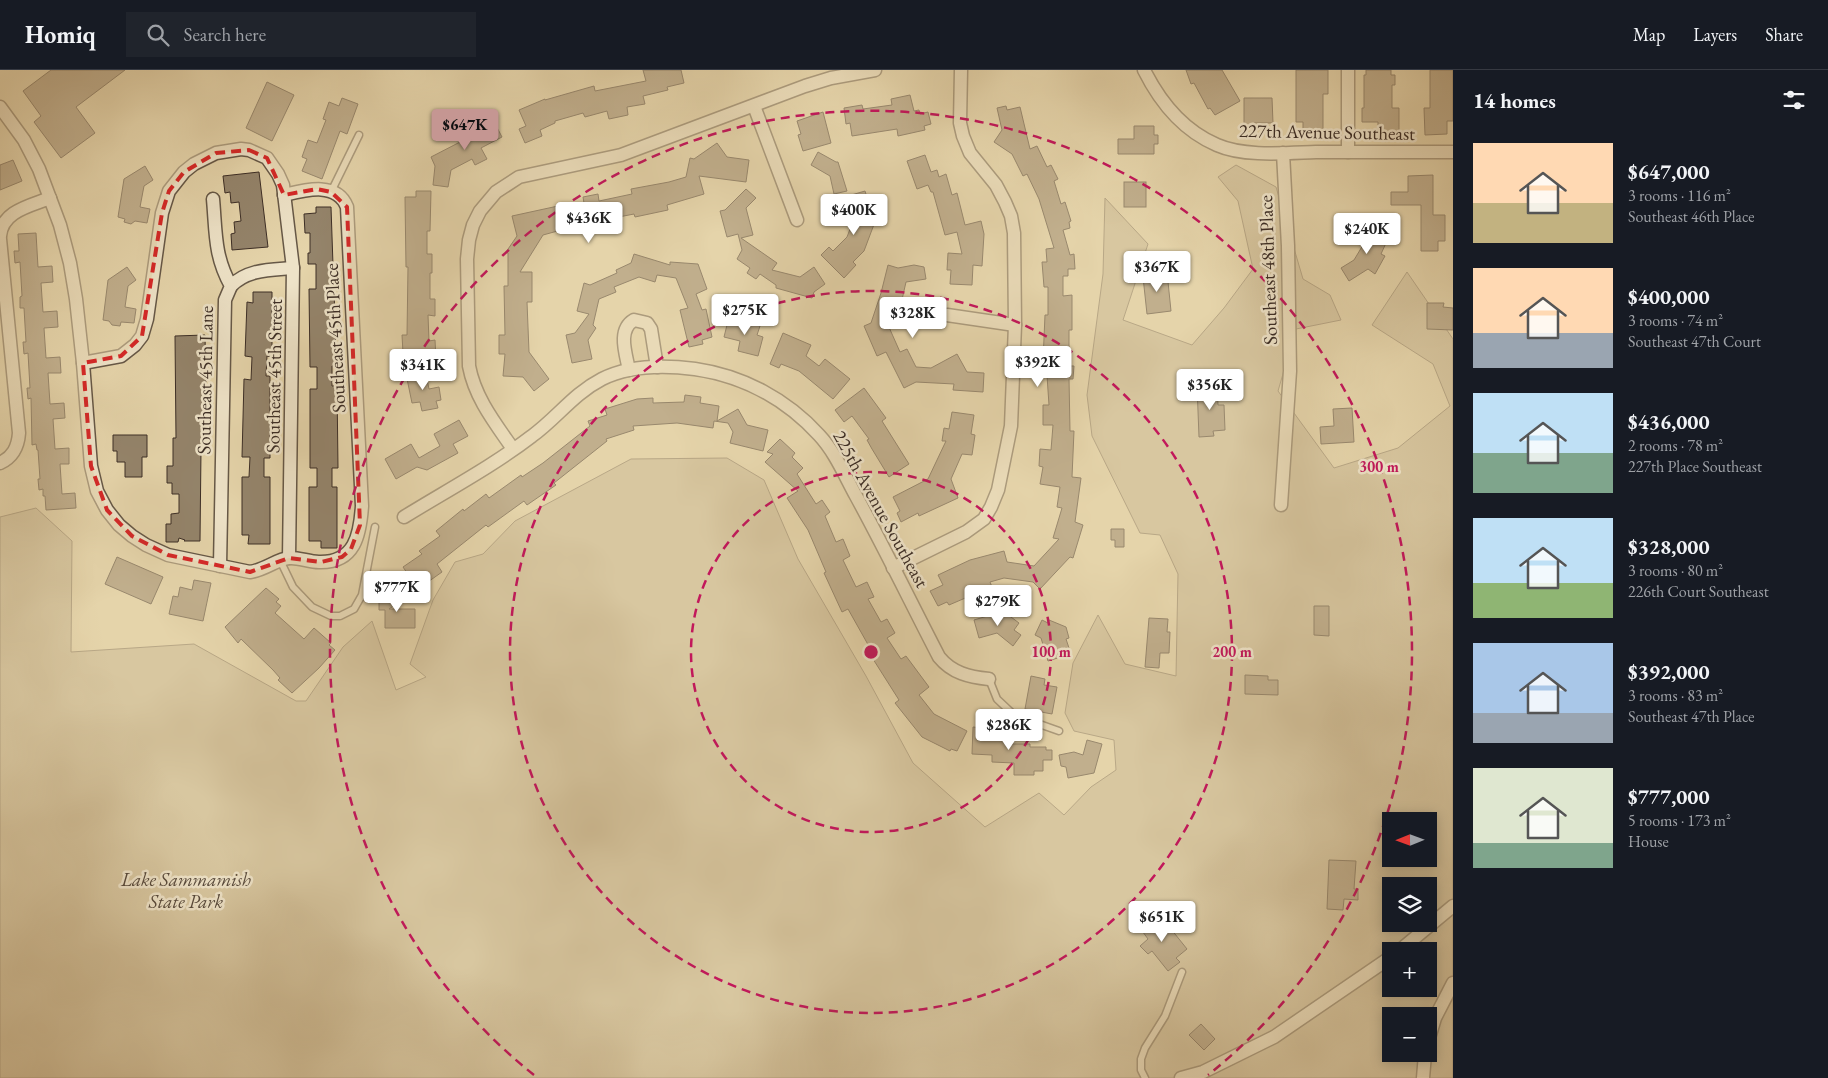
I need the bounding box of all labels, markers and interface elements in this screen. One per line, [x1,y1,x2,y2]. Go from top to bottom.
search box [126,12,476,57]
text: Homiq [25,19,96,50]
icon: search [144,21,172,49]
text: Search here [184,22,266,47]
text: Map [1633,23,1665,46]
text: Layers [1693,23,1737,46]
text: Share [1765,23,1803,46]
icon: filters [1780,86,1808,114]
text: 14 homes [1473,87,1556,114]
pin: $647K [430,108,500,151]
text: $647K [443,114,487,135]
street label: 227th Avenue Southeast [1239,118,1415,146]
text: $647,000 [1628,158,1710,185]
icon: home [1513,163,1573,223]
text: 3 rooms · 116 m² [1628,185,1731,206]
pin: $400K [819,194,889,236]
street label: Southeast 48th Place [1253,195,1283,345]
text: $400K [832,199,876,220]
pin: $436K [554,202,624,244]
text: Southeast 46th Place [1628,206,1754,227]
text: $436K [567,207,611,228]
pin: $240K [1332,212,1402,255]
text: $240K [1345,218,1389,239]
pin: $367K [1122,250,1192,293]
text: $367K [1135,256,1179,277]
street label: Southeast 45th Place [319,262,351,414]
text: $400,000 [1628,283,1710,310]
icon: home [1513,288,1573,348]
pin: $275K [710,294,780,336]
pin: $328K [878,296,948,339]
street label: Southeast 45th Street [260,299,288,453]
text: $275K [723,299,767,320]
text: $328K [891,302,935,323]
street label: Southeast 45th Lane [191,305,219,455]
text: 3 rooms · 74 m² [1628,310,1723,331]
text: Southeast 47th Court [1628,331,1761,352]
pin: $392K [1003,346,1073,388]
pin: $341K [388,348,458,391]
text: $392K [1016,351,1060,372]
text: $341K [401,354,445,375]
pin: $356K [1175,368,1245,411]
text: $356K [1188,374,1232,395]
text: $436,000 [1628,408,1710,435]
icon: home [1513,413,1573,473]
street label: 225th Avenue Southeast [827,426,935,592]
text: 2 rooms · 78 m² [1628,435,1723,456]
text: 227th Place Southeast [1628,456,1762,477]
text: 300 m [1359,457,1399,476]
text: $328,000 [1628,533,1710,560]
icon: home [1513,538,1573,598]
text: 3 rooms · 80 m² [1628,560,1723,581]
pin: $777K [362,570,432,613]
text: $777K [375,576,419,597]
text: 226th Court Southeast [1628,581,1769,602]
pin: $279K [963,584,1033,627]
text: $279K [976,590,1020,611]
text: 100 m [1031,642,1071,661]
text: 200 m [1212,642,1252,661]
centre of rings [862,643,880,661]
text: $392,000 [1628,658,1710,685]
icon: home [1513,663,1573,723]
text: 3 rooms · 83 m² [1628,685,1723,706]
text: Southeast 47th Place [1628,706,1754,727]
pin: $286K [974,708,1044,751]
text: $286K [987,714,1031,735]
text: $777,000 [1628,783,1710,810]
icon: home [1513,788,1573,848]
text: 5 rooms · 173 m² [1628,810,1731,831]
north arrow [1382,812,1438,868]
map controls [1382,812,1437,1062]
text: House [1628,831,1669,852]
park label: Lake Sammamish State Park [120,867,251,914]
button: layers [1382,877,1437,932]
pin: $651K [1127,900,1197,943]
text: $651K [1140,906,1184,927]
button: + [1382,942,1437,997]
button: − [1382,1007,1437,1062]

